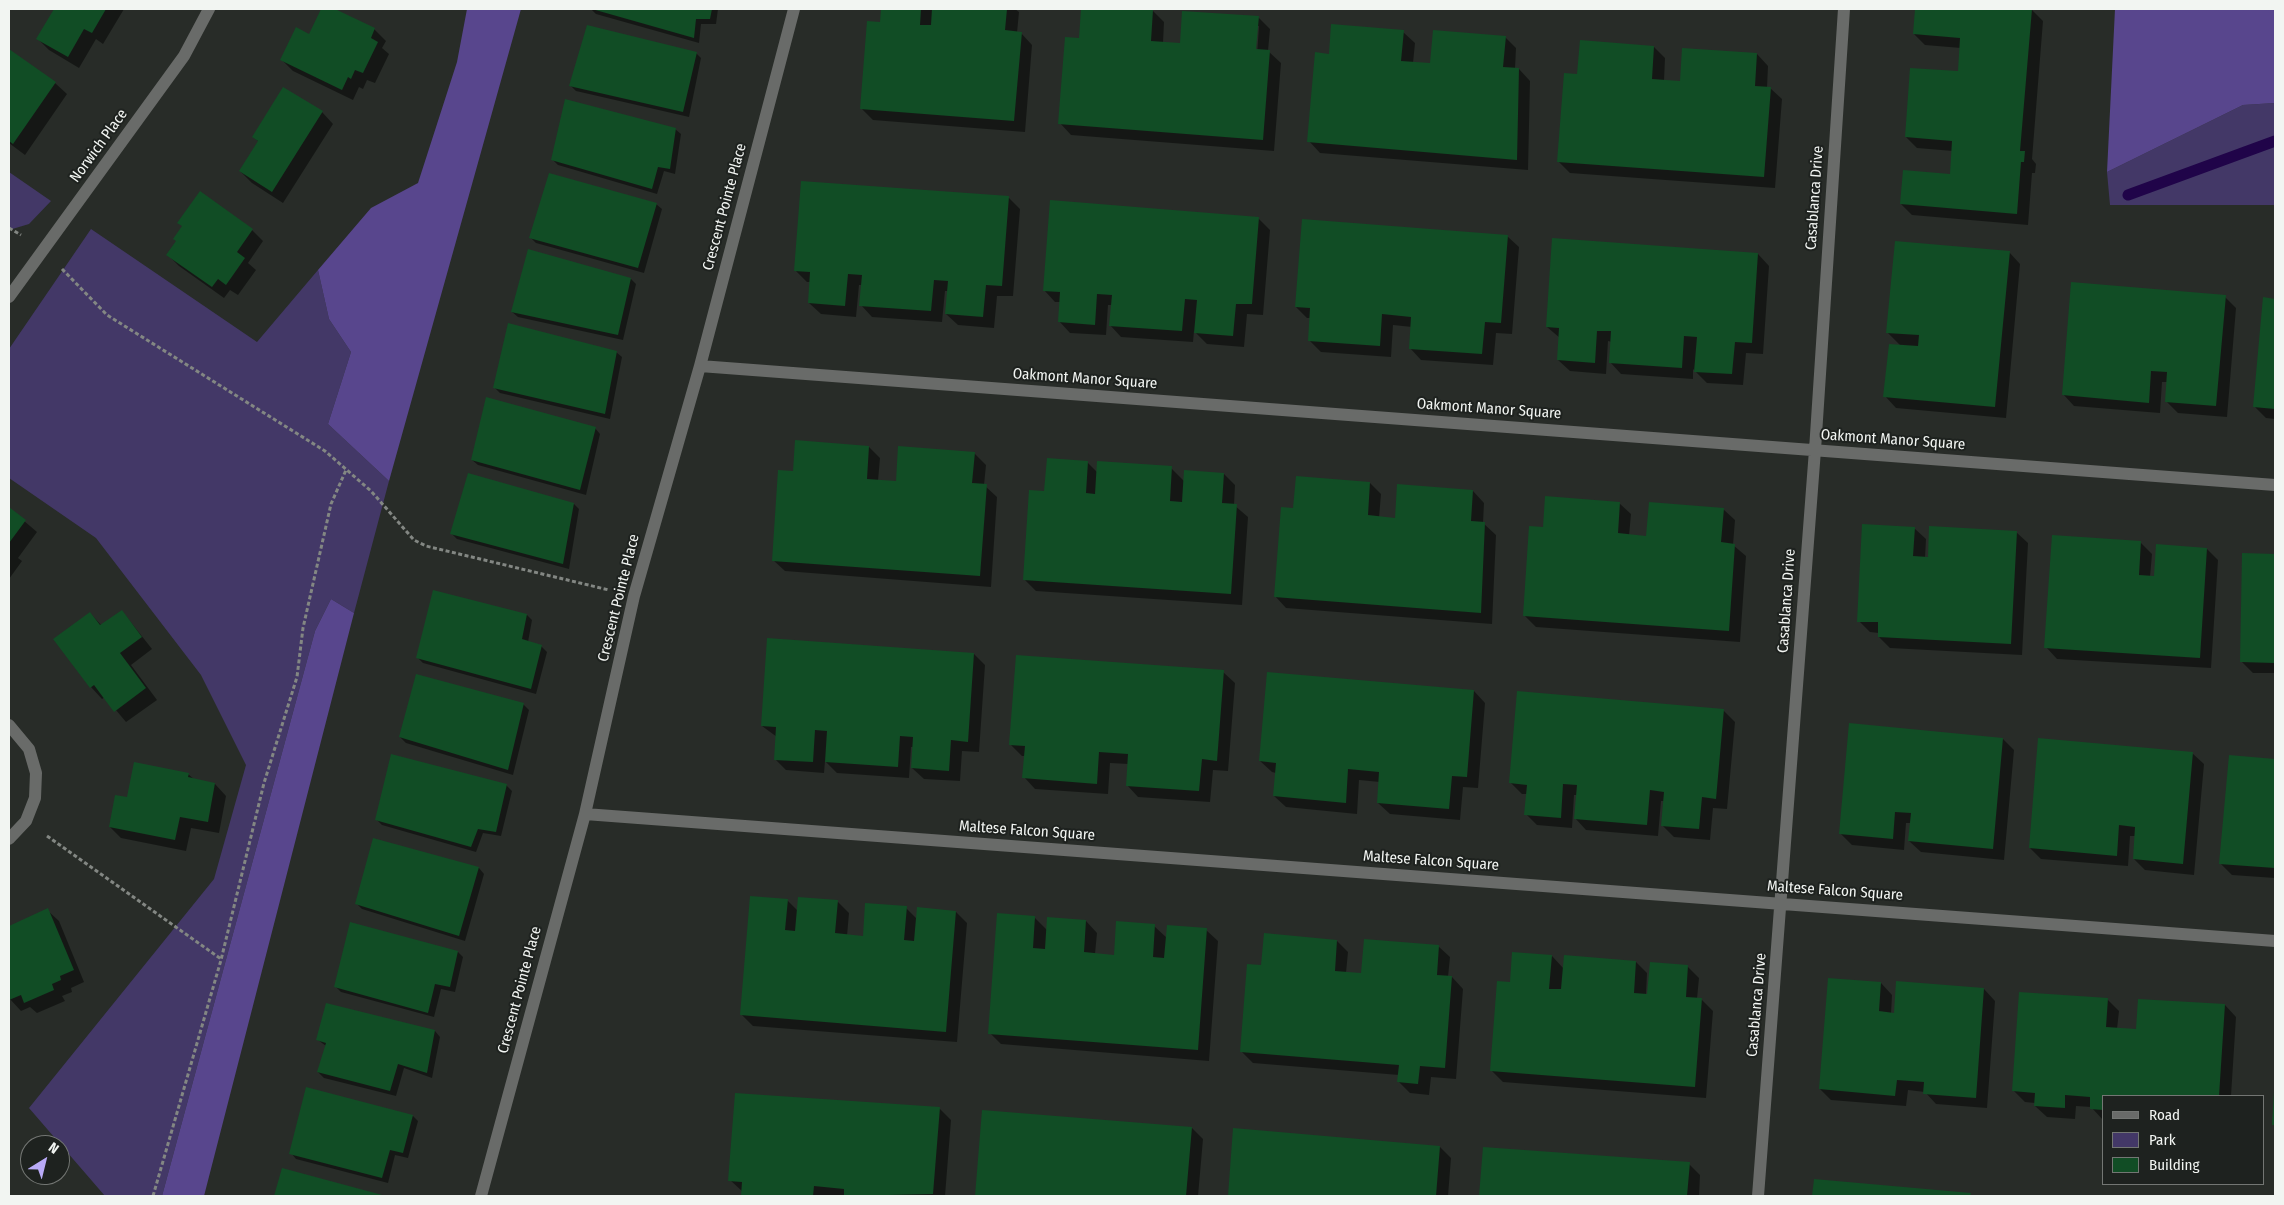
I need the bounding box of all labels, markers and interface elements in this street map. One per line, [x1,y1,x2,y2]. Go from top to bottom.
street label: Norwich Place [66,106,132,186]
street label: Crescent Pointe Place [699,141,751,273]
street label: Casablanca Drive [1802,145,1828,251]
street label: Oakmont Manor Square [1012,365,1158,393]
street label: Oakmont Manor Square [1416,395,1562,423]
street label: Oakmont Manor Square [1820,426,1966,454]
street label: Crescent Pointe Place [594,532,644,664]
street label: Casablanca Drive [1774,548,1800,654]
street label: Maltese Falcon Square [958,817,1096,845]
street label: Maltese Falcon Square [1362,847,1500,875]
street label: Maltese Falcon Square [1766,877,1904,905]
street label: Crescent Pointe Place [494,924,546,1056]
street label: Casablanca Drive [1743,952,1771,1058]
legend [2102,1095,2264,1185]
text: Road [2149,1106,2180,1124]
text: Park [2149,1131,2176,1149]
north arrow [20,1135,70,1185]
text: N [45,1139,62,1158]
text: Building [2149,1156,2200,1174]

